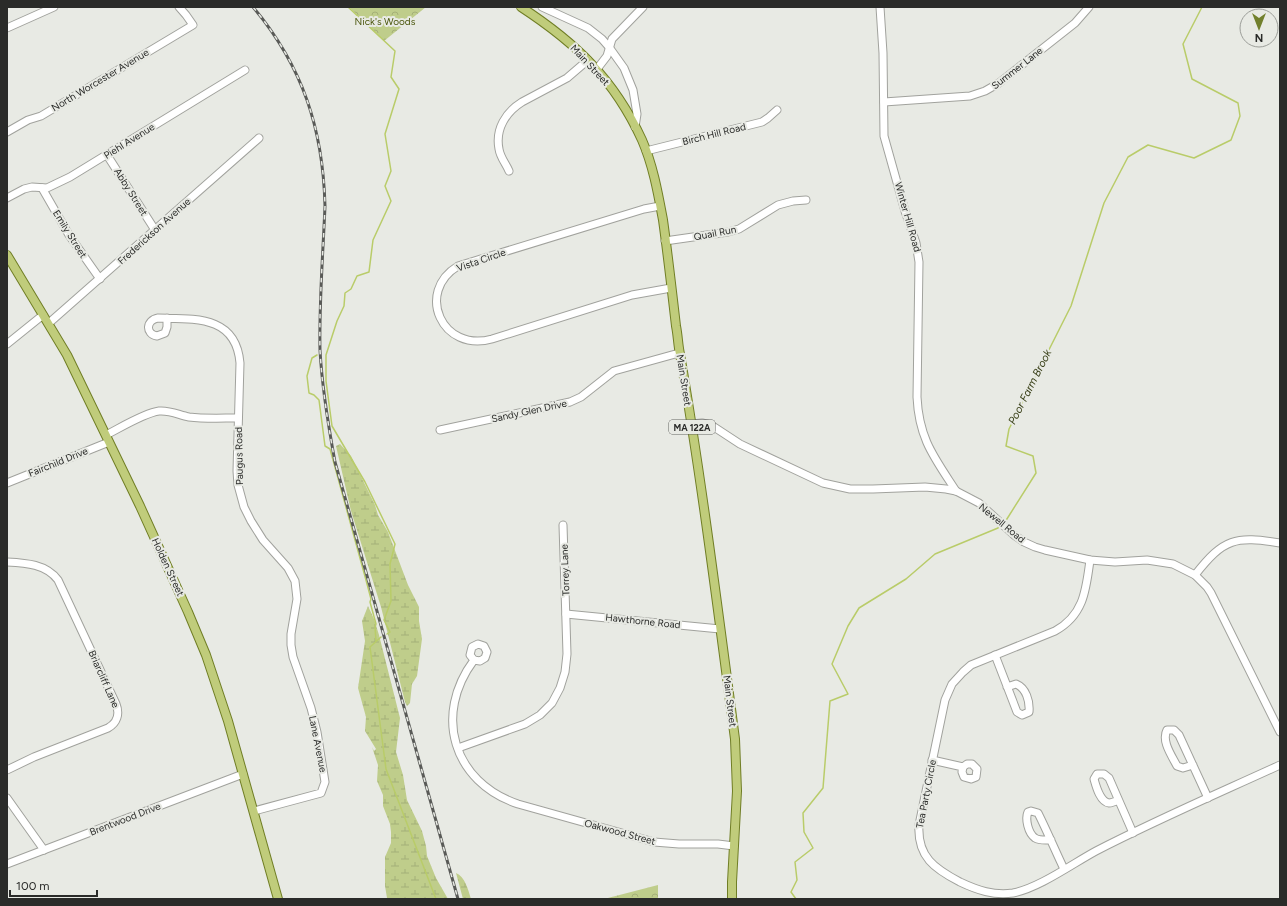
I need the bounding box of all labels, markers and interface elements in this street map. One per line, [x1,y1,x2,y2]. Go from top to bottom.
north arrow [1239,8,1279,48]
park label: Nick's Woods [355,15,416,28]
text: N [1255,31,1263,44]
street label: Main Street [568,42,613,89]
street label: Summer Lane [989,44,1046,92]
street label: North Worcester Avenue [49,45,152,114]
street label: Piehl Avenue [101,120,157,162]
street label: Birch Hill Road [681,120,747,148]
street label: Abby Street [111,166,151,219]
street label: Winter Hill Road [892,180,924,254]
street label: Frederickson Avenue [115,194,194,267]
street label: Emily Street [50,207,90,261]
street label: Quail Run [693,222,738,243]
street label: Vista Circle [455,245,508,274]
water label: Poor Farm Brook [1006,347,1055,427]
street label: Main Street [674,353,695,407]
street label: Sandy Glen Drive [490,397,568,425]
road number: MA 122A [669,420,715,434]
street label: Paugus Road [232,427,246,485]
street label: Fairchild Drive [26,444,90,480]
street label: Newell Road [976,500,1028,546]
street label: Holden Street [149,536,187,598]
street label: Torrey Lane [558,543,572,596]
street label: Hawthorne Road [605,611,681,631]
street label: Briarcliff Lane [86,648,123,710]
street label: Main Street [720,674,740,728]
street label: Lane Avenue [306,714,330,774]
street label: Tea Party Circle [913,758,939,829]
street label: Brentwood Drive [88,799,163,839]
street label: Oakwood Street [583,816,657,848]
scale bar [10,872,97,898]
text: 100 m [16,879,50,893]

